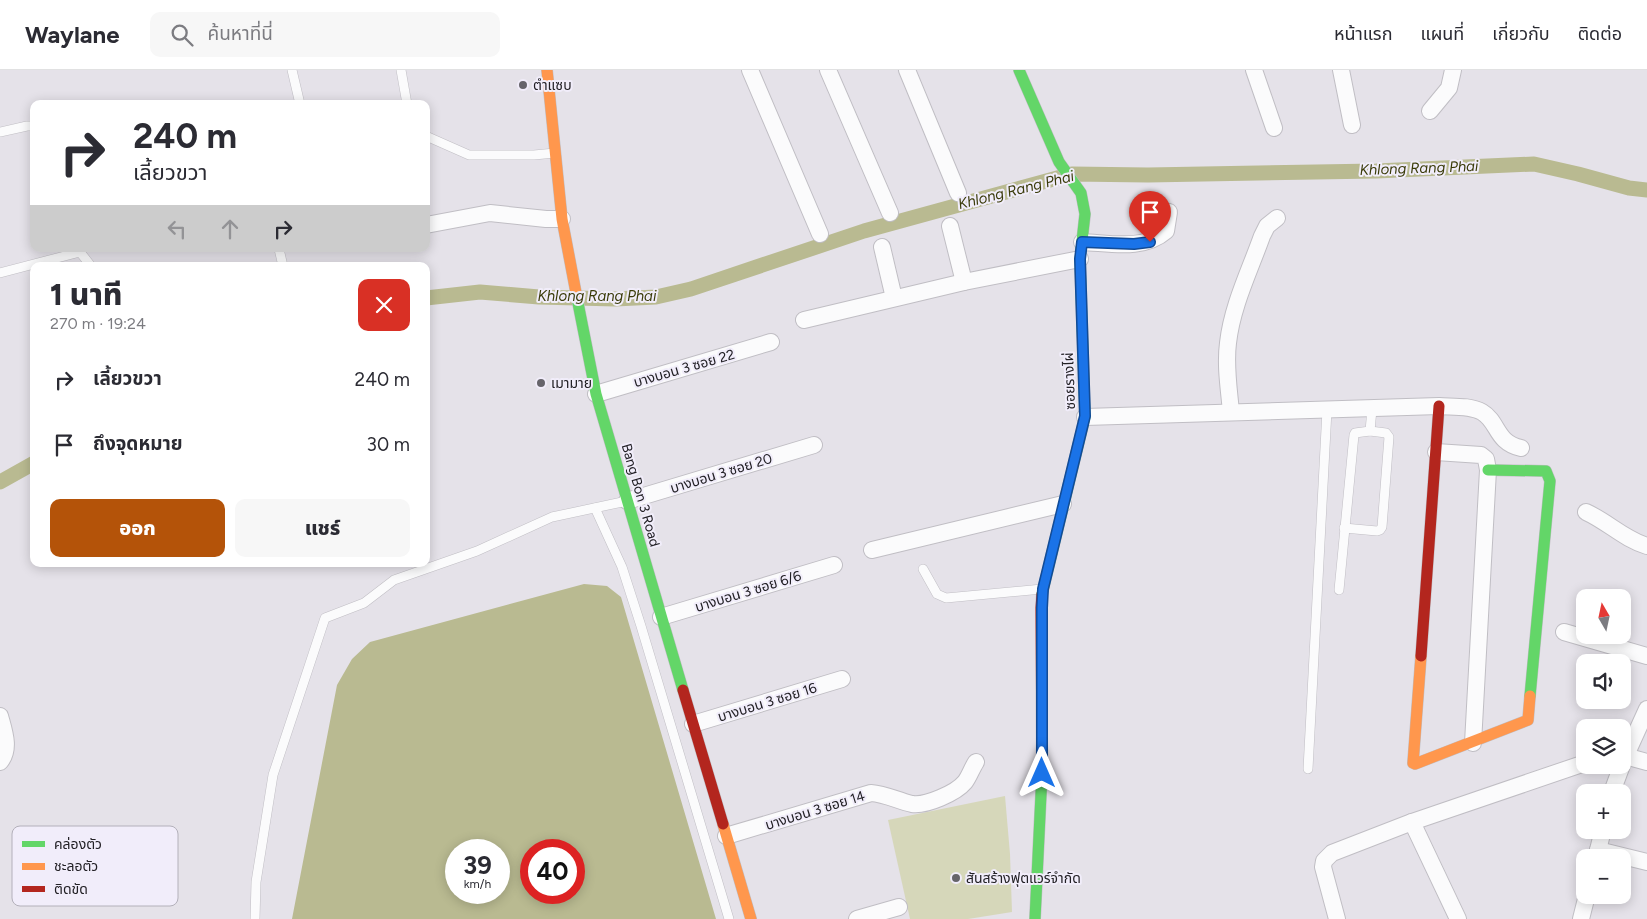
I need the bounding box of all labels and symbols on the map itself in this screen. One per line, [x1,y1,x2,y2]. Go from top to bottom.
place label: ตำแซบ [533,77,572,94]
marker: ตำแซบ [517,79,529,91]
water label: Khlong Rang Phai [1359,157,1479,179]
water label: Khlong Rang Phai [956,167,1076,213]
pin [1129,191,1171,242]
water label: Khlong Rang Phai [538,287,657,305]
street label: บางบอน 3 ซอย 22 [632,346,737,391]
street label: ซอยรางไผ่ [1060,352,1079,410]
place label: เมามาย [551,375,592,392]
marker: เมามาย [535,377,547,389]
street label: Bang Bon 3 Road [618,442,663,549]
street label: บางบอน 3 ซอย 20 [668,450,774,497]
street label: บางบอน 3 ซอย 6/6 [693,567,803,616]
north arrow [1576,589,1631,644]
street label: บางบอน 3 ซอย 16 [716,679,819,726]
position arrow [1015,746,1067,798]
street label: บางบอน 3 ซอย 14 [763,787,867,834]
legend [12,826,178,906]
text: คล่องตัว [54,836,102,853]
speed limit sign: 40 [520,839,585,904]
text: ชะลอตัว [54,858,98,875]
place label: สันสร้างฟุตแวร์จำกัด [966,870,1081,887]
marker: สันสร้างฟุตแวร์จำกัด [950,872,962,884]
text: ติดขัด [54,881,88,898]

